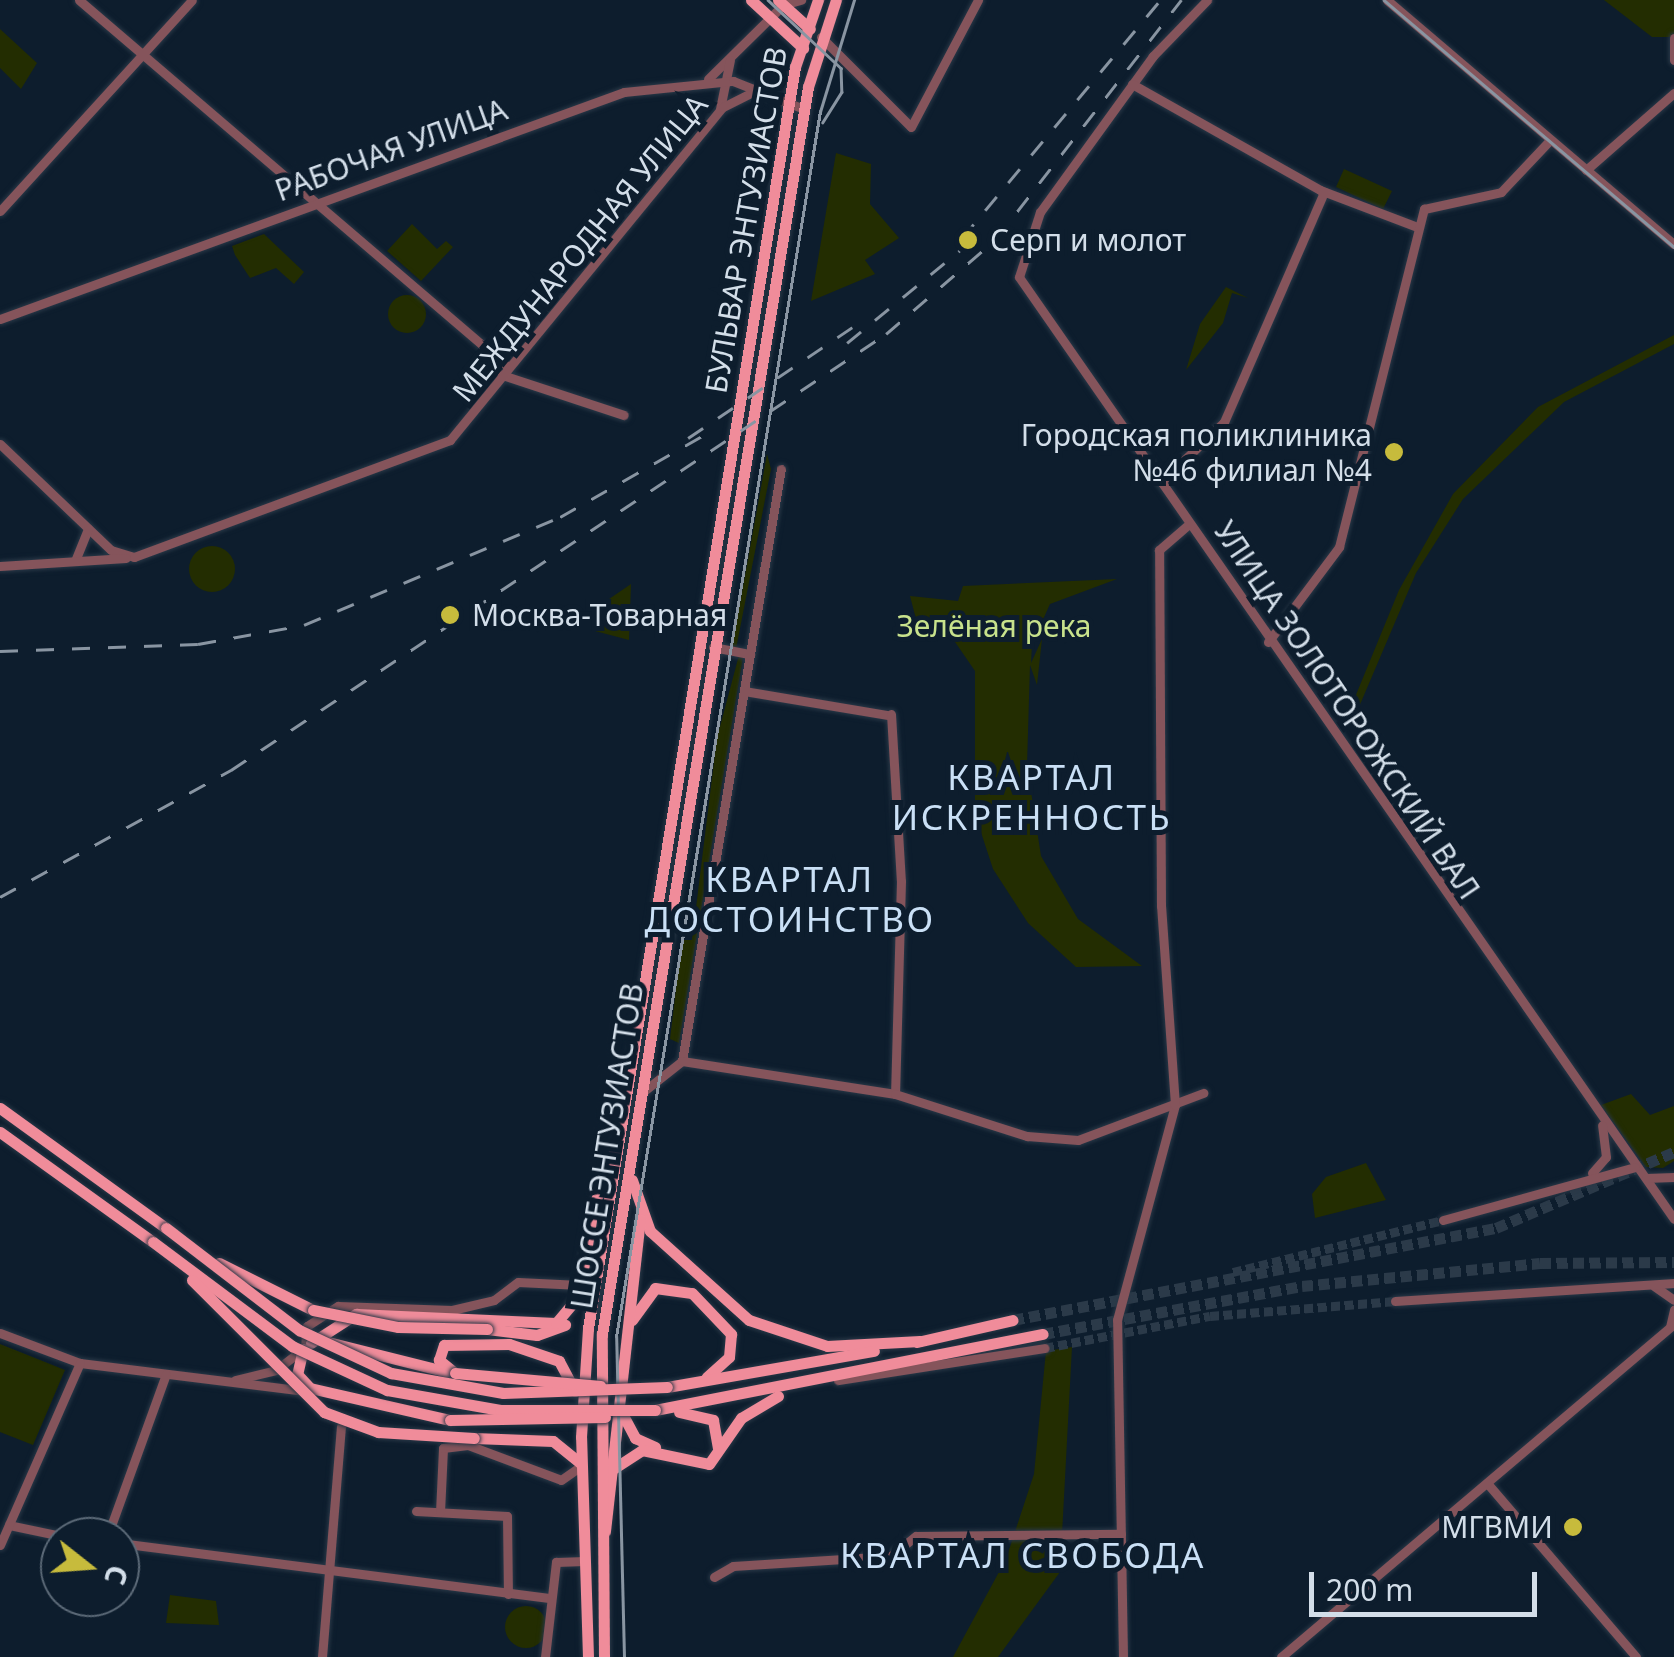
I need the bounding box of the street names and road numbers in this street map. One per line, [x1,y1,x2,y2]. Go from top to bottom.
street label: БУЛЬВАР ЭНТУЗИАСТОВ [698,44,794,396]
street label: МЕЖДУНАРОДНАЯ УЛИЦА [445,87,715,409]
street label: РАБОЧАЯ УЛИЦА [270,91,512,209]
street label: УЛИЦА ЗОЛОТОРОЖСКИЙ ВАЛ [1207,514,1487,906]
street label: ШОССЕ ЭНТУЗИАСТОВ [563,981,651,1311]

